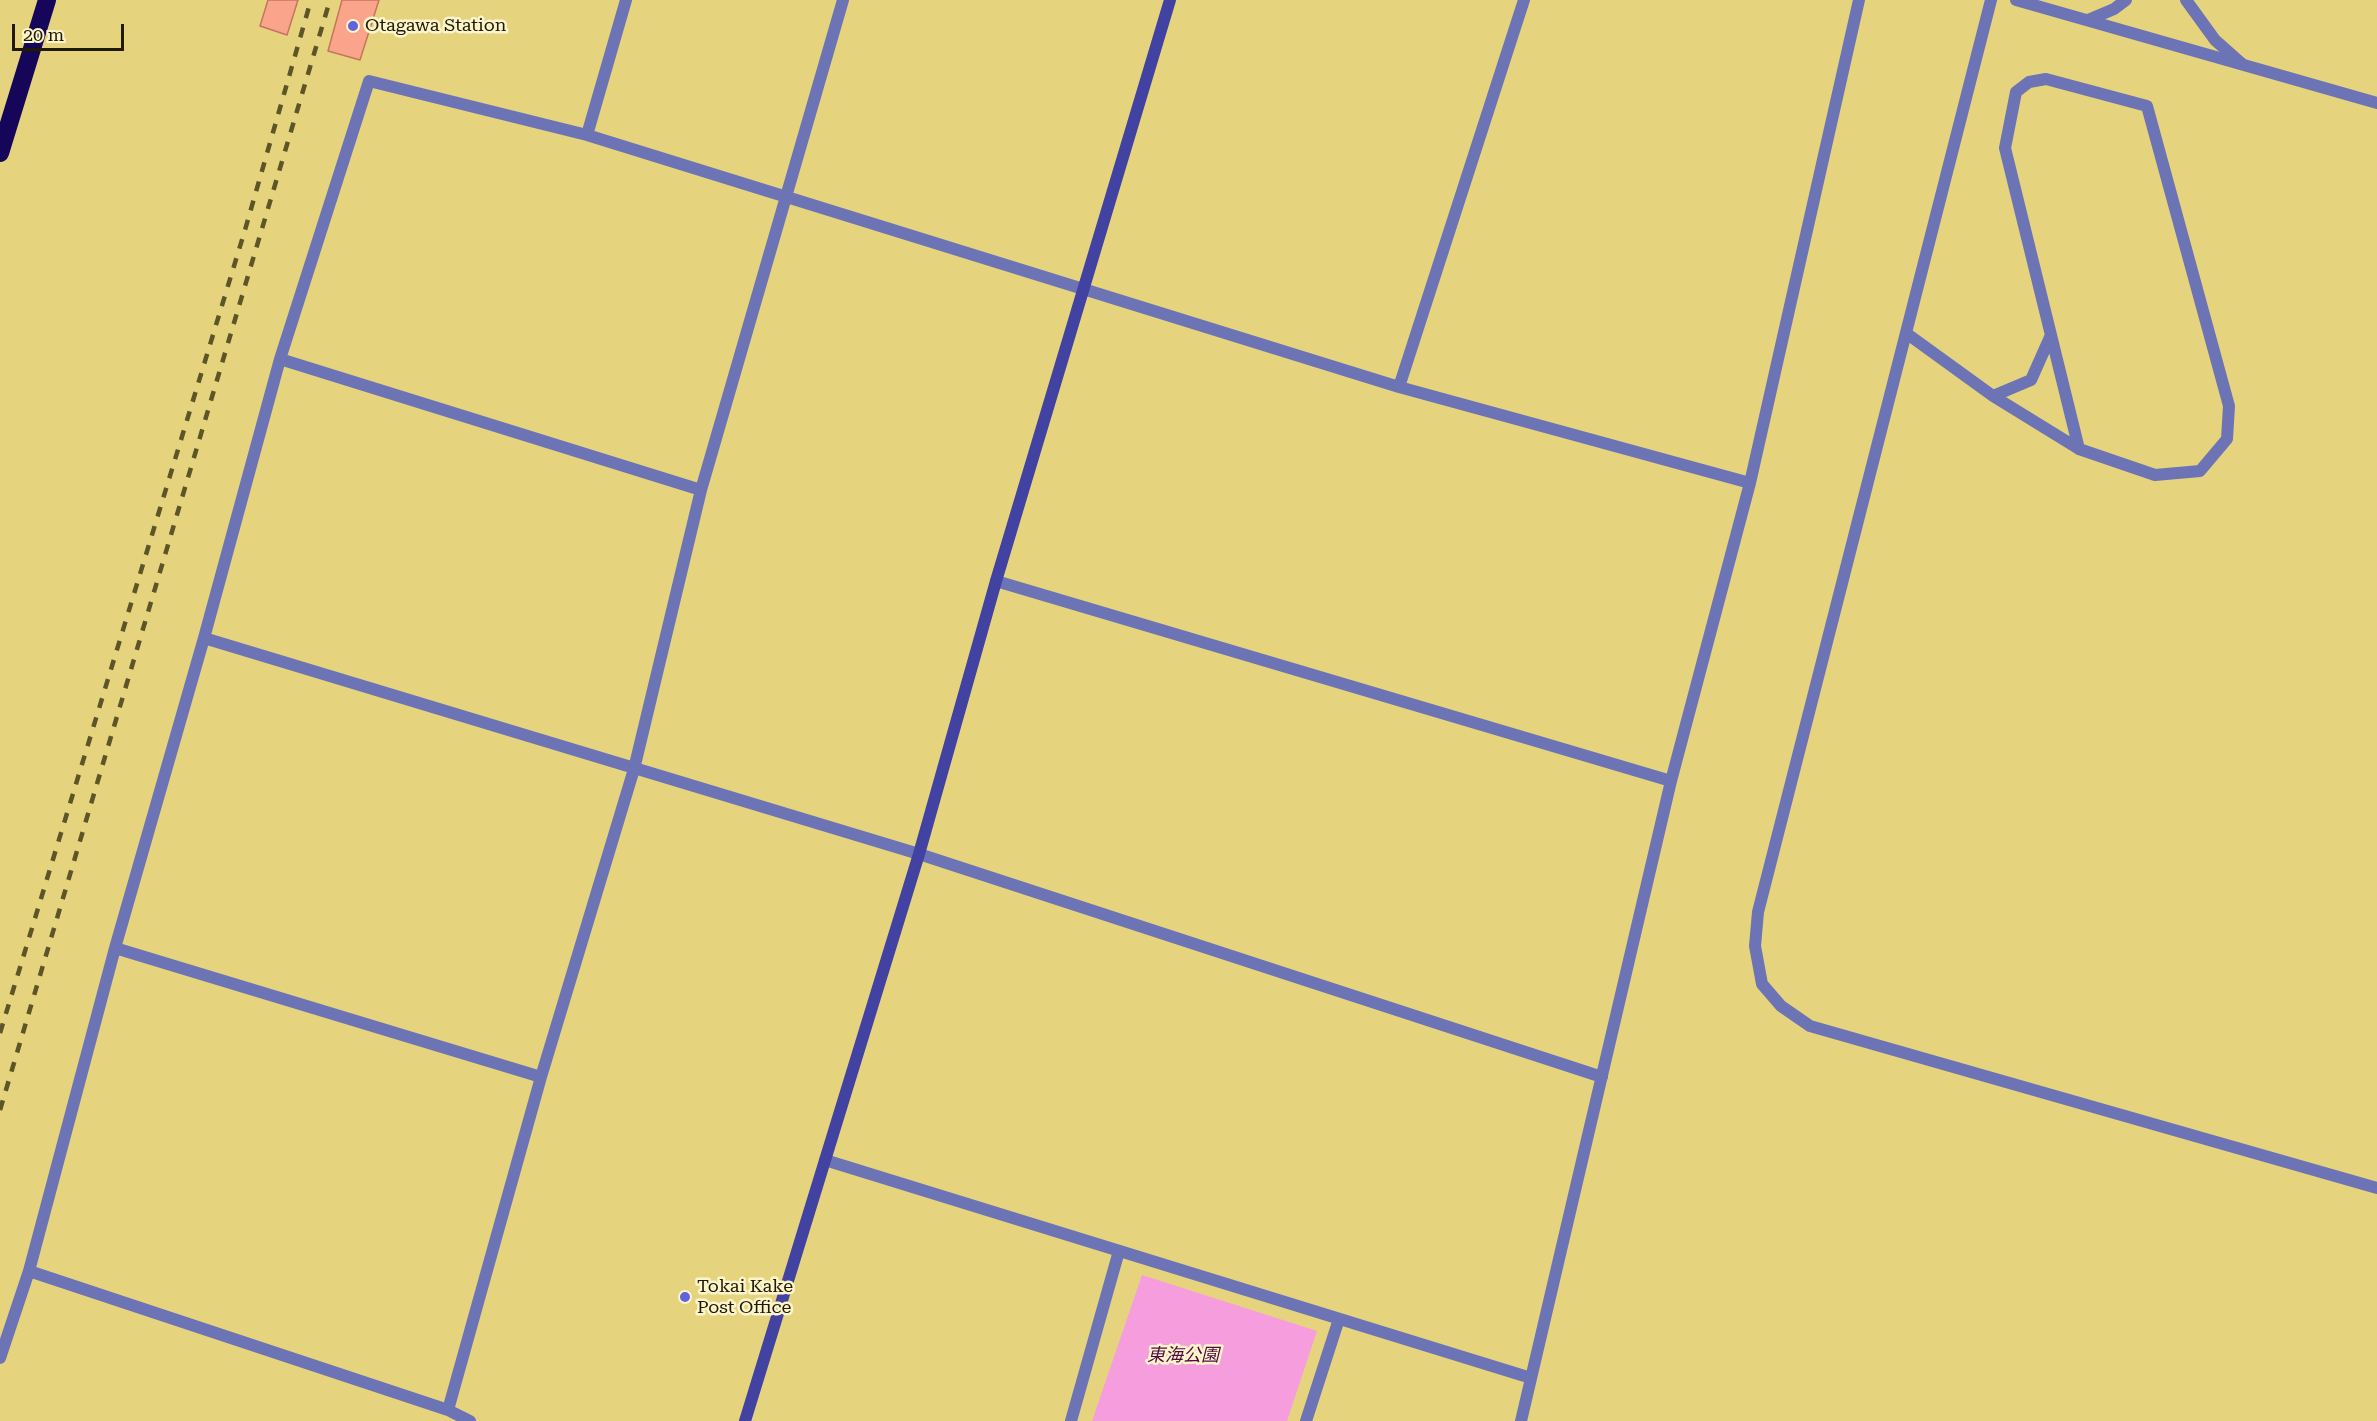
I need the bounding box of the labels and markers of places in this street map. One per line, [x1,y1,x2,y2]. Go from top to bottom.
place label: Otagawa Station [365,15,506,37]
marker: Otagawa Station [346,19,360,33]
place label: Tokai Kake Post Office [697,1276,793,1318]
marker: Tokai Kake Post Office [678,1290,692,1304]

